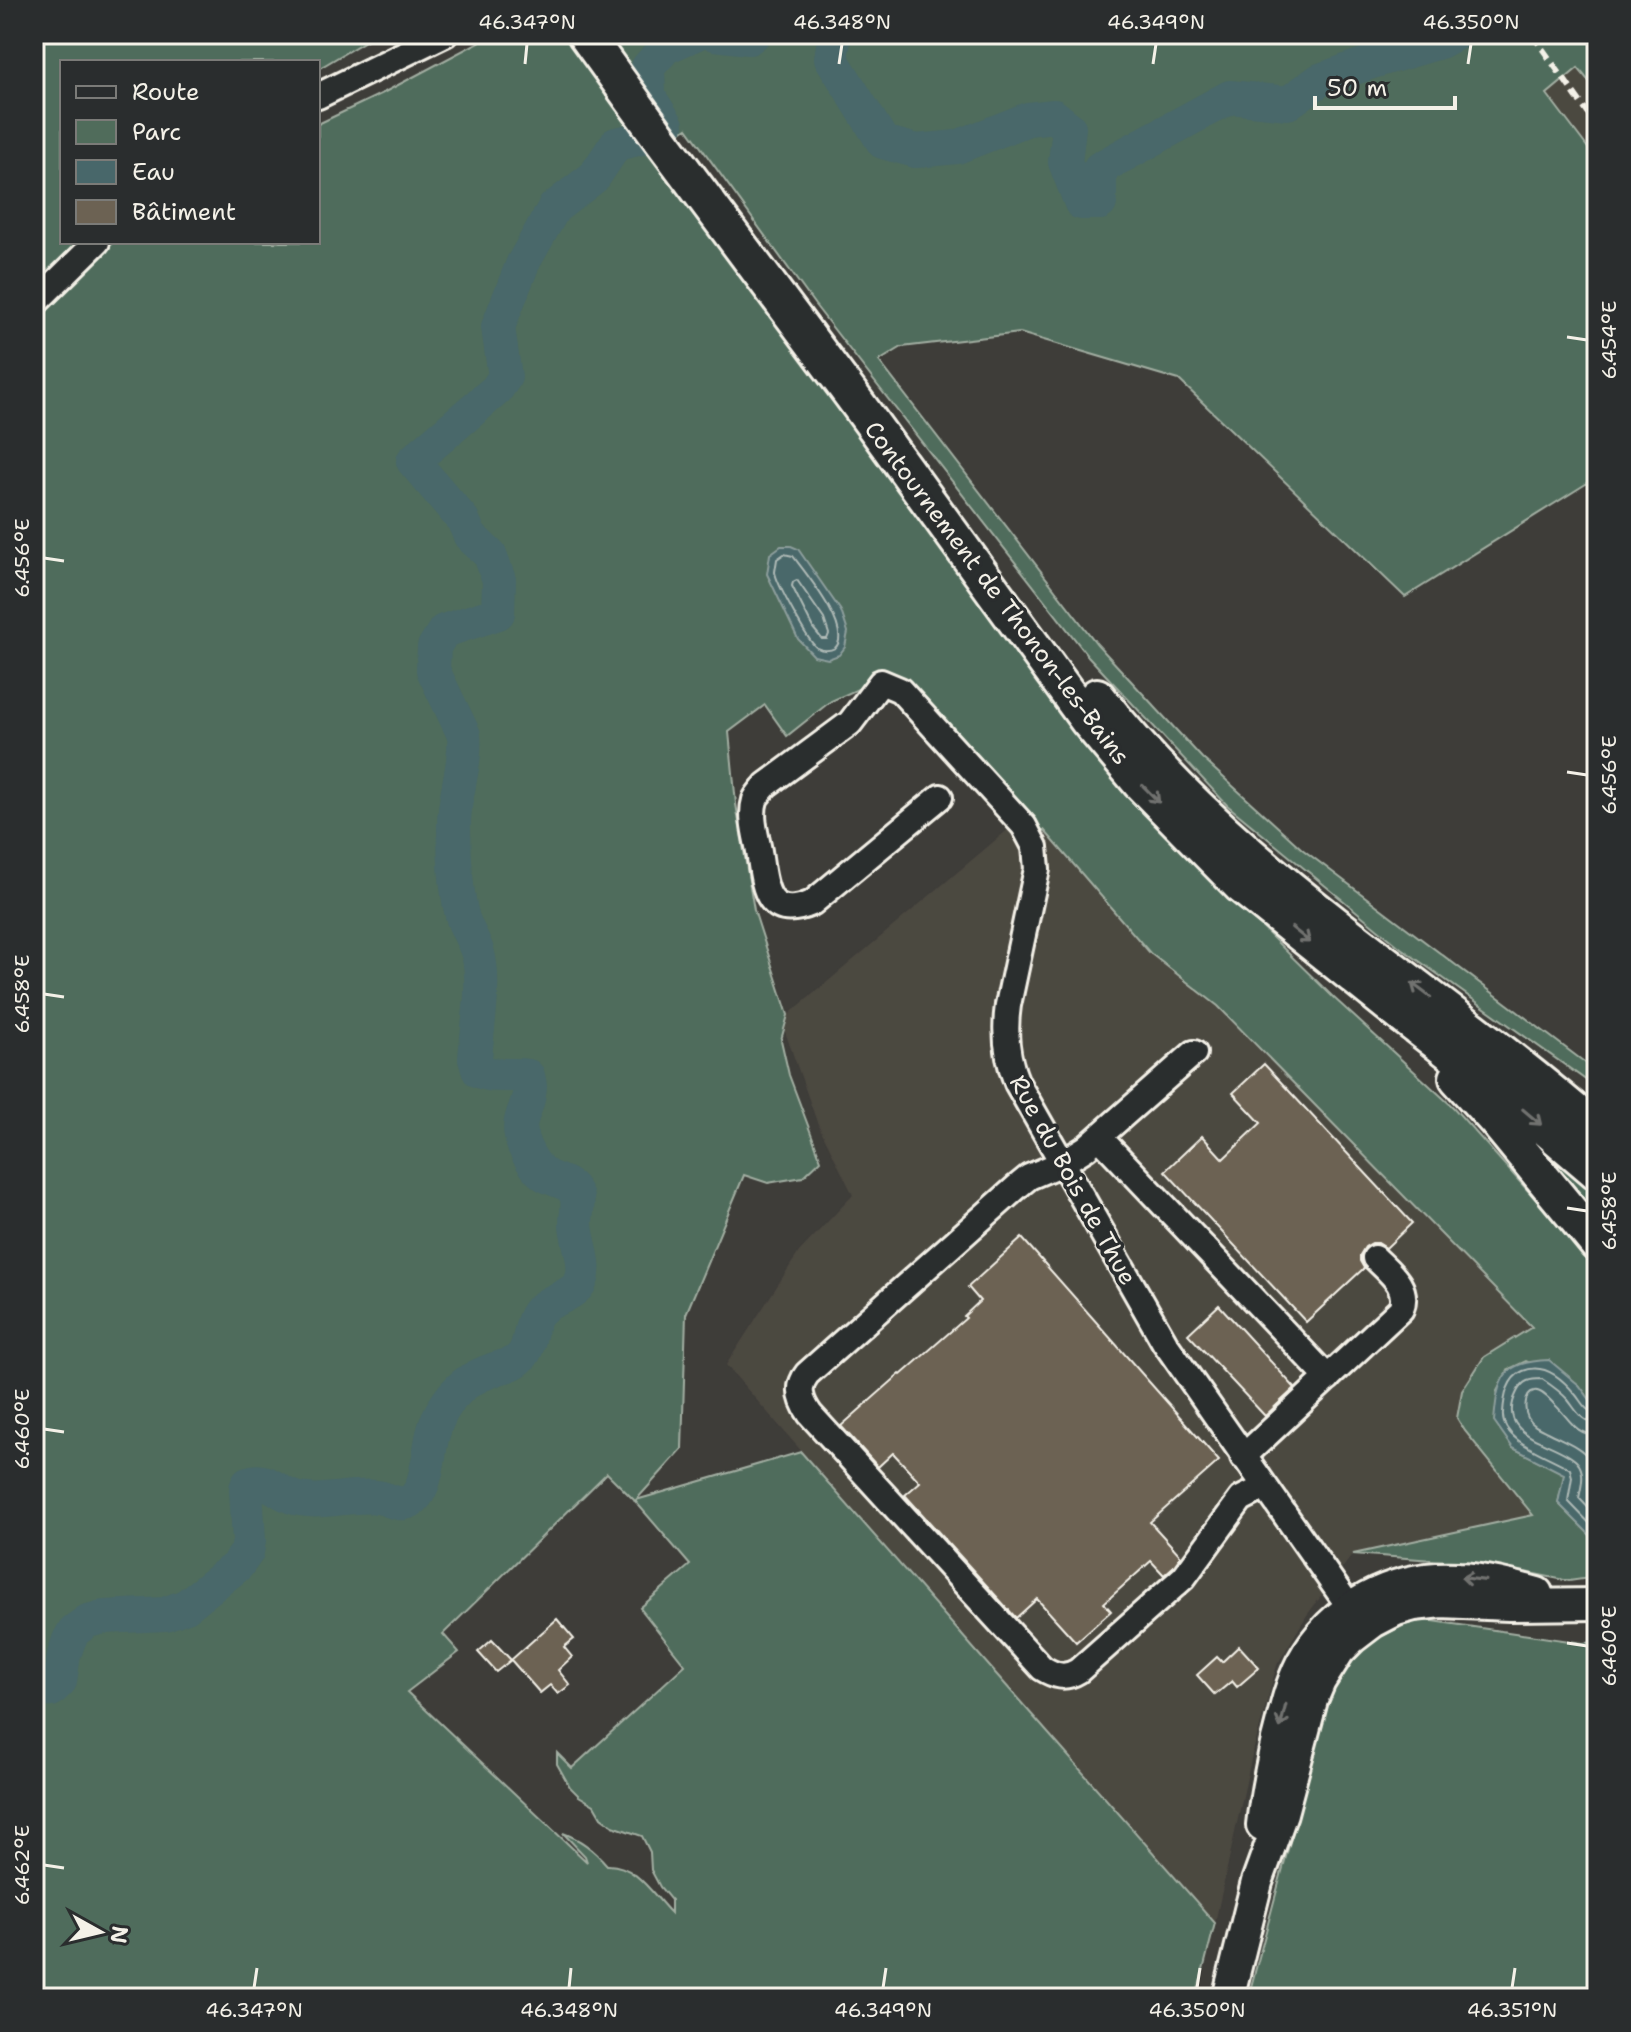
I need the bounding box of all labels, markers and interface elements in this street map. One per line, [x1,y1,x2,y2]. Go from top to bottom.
text: 46.347°N [478,9,576,35]
text: 46.348°N [793,9,891,35]
text: 46.349°N [1107,9,1205,35]
text: 46.350°N [1423,9,1519,35]
legend [60,60,320,244]
scale bar [1315,60,1455,110]
text: 50 m [1327,72,1387,104]
text: Route [132,76,200,108]
text: Parc [132,116,181,148]
text: Eau [132,156,175,188]
text: Bâtiment [132,196,236,228]
text: 6.454°E [1596,300,1622,380]
street label: Contournement de Thonon-les-Bains [857,415,1137,771]
text: 6.456°E [9,518,35,598]
text: 6.456°E [1596,735,1622,815]
one-way arrow [1141,784,1159,804]
one-way arrow [1290,926,1311,944]
text: 6.458°E [9,954,35,1034]
one-way arrow [1410,981,1432,998]
street label: Rue du Bois de Thue [1002,1069,1144,1291]
one-way arrow [1521,1108,1542,1126]
text: 6.458°E [1596,1171,1622,1251]
text: 6.460°E [9,1388,35,1470]
one-way arrow [1460,1572,1487,1587]
text: 6.460°E [1596,1605,1622,1687]
one-way arrow [1275,1703,1290,1729]
text: 6.462°E [9,1825,35,1905]
north arrow [60,1892,140,1972]
text: N [104,1924,135,1945]
text: 46.347°N [205,1997,303,2023]
text: 46.348°N [520,1997,618,2023]
text: 46.349°N [834,1997,932,2023]
text: 46.350°N [1149,1997,1245,2023]
text: 46.351°N [1467,1997,1557,2023]

